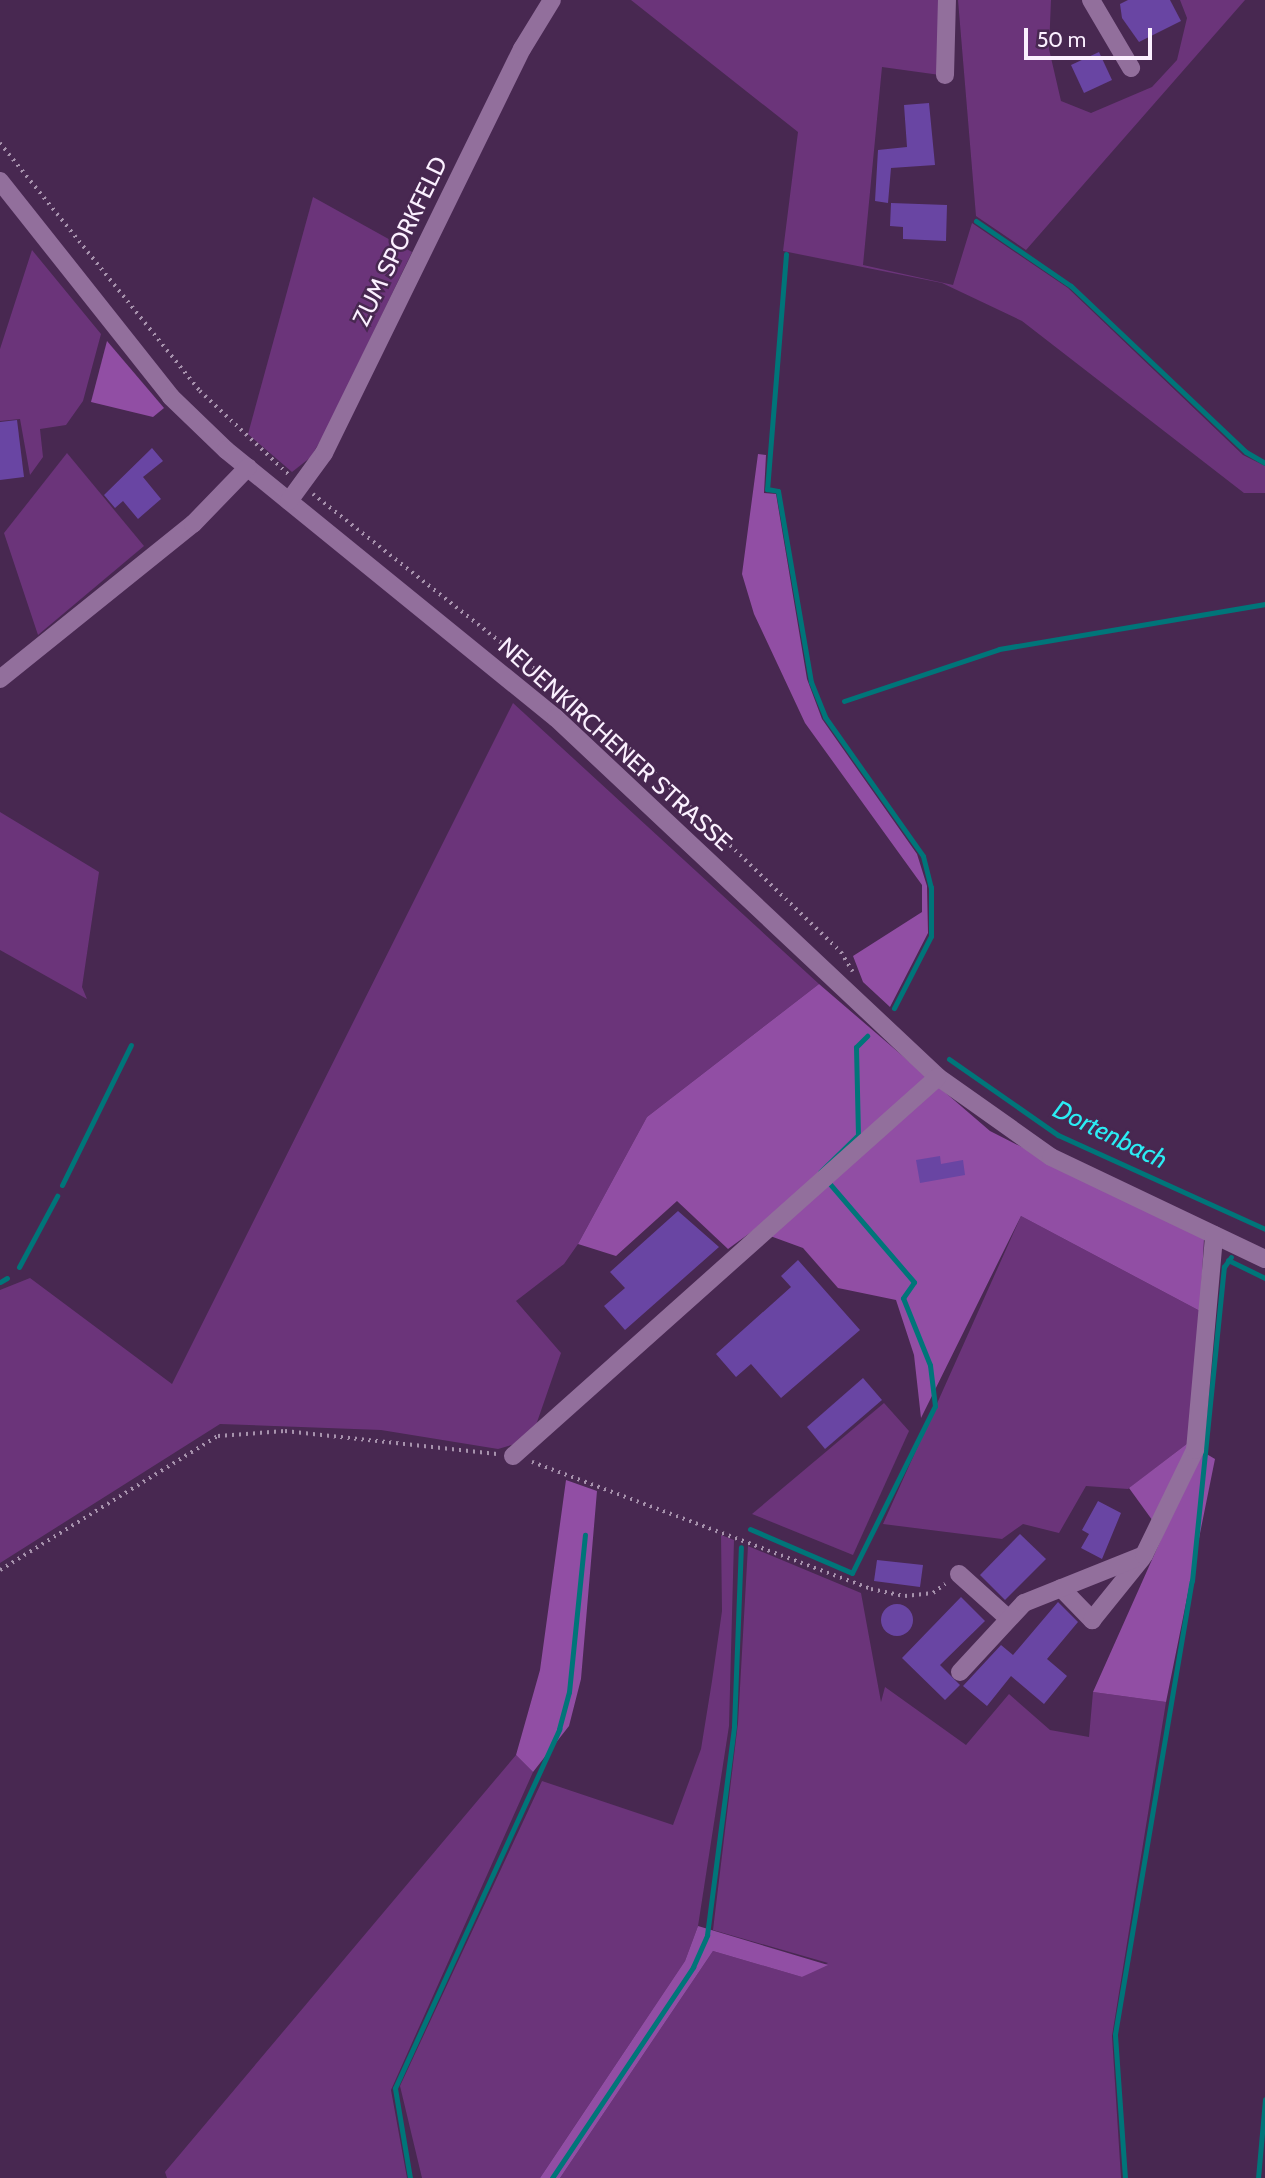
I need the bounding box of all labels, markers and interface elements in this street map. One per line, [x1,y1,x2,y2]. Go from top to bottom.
scale bar [1027,14,1155,58]
text: 50 m [1037,27,1086,52]
street label: ZUM SPORKFELD [347,152,453,330]
street label: NEUENKIRCHENER STRASSE [492,631,738,857]
water label: Dortenbach [1048,1094,1172,1176]

